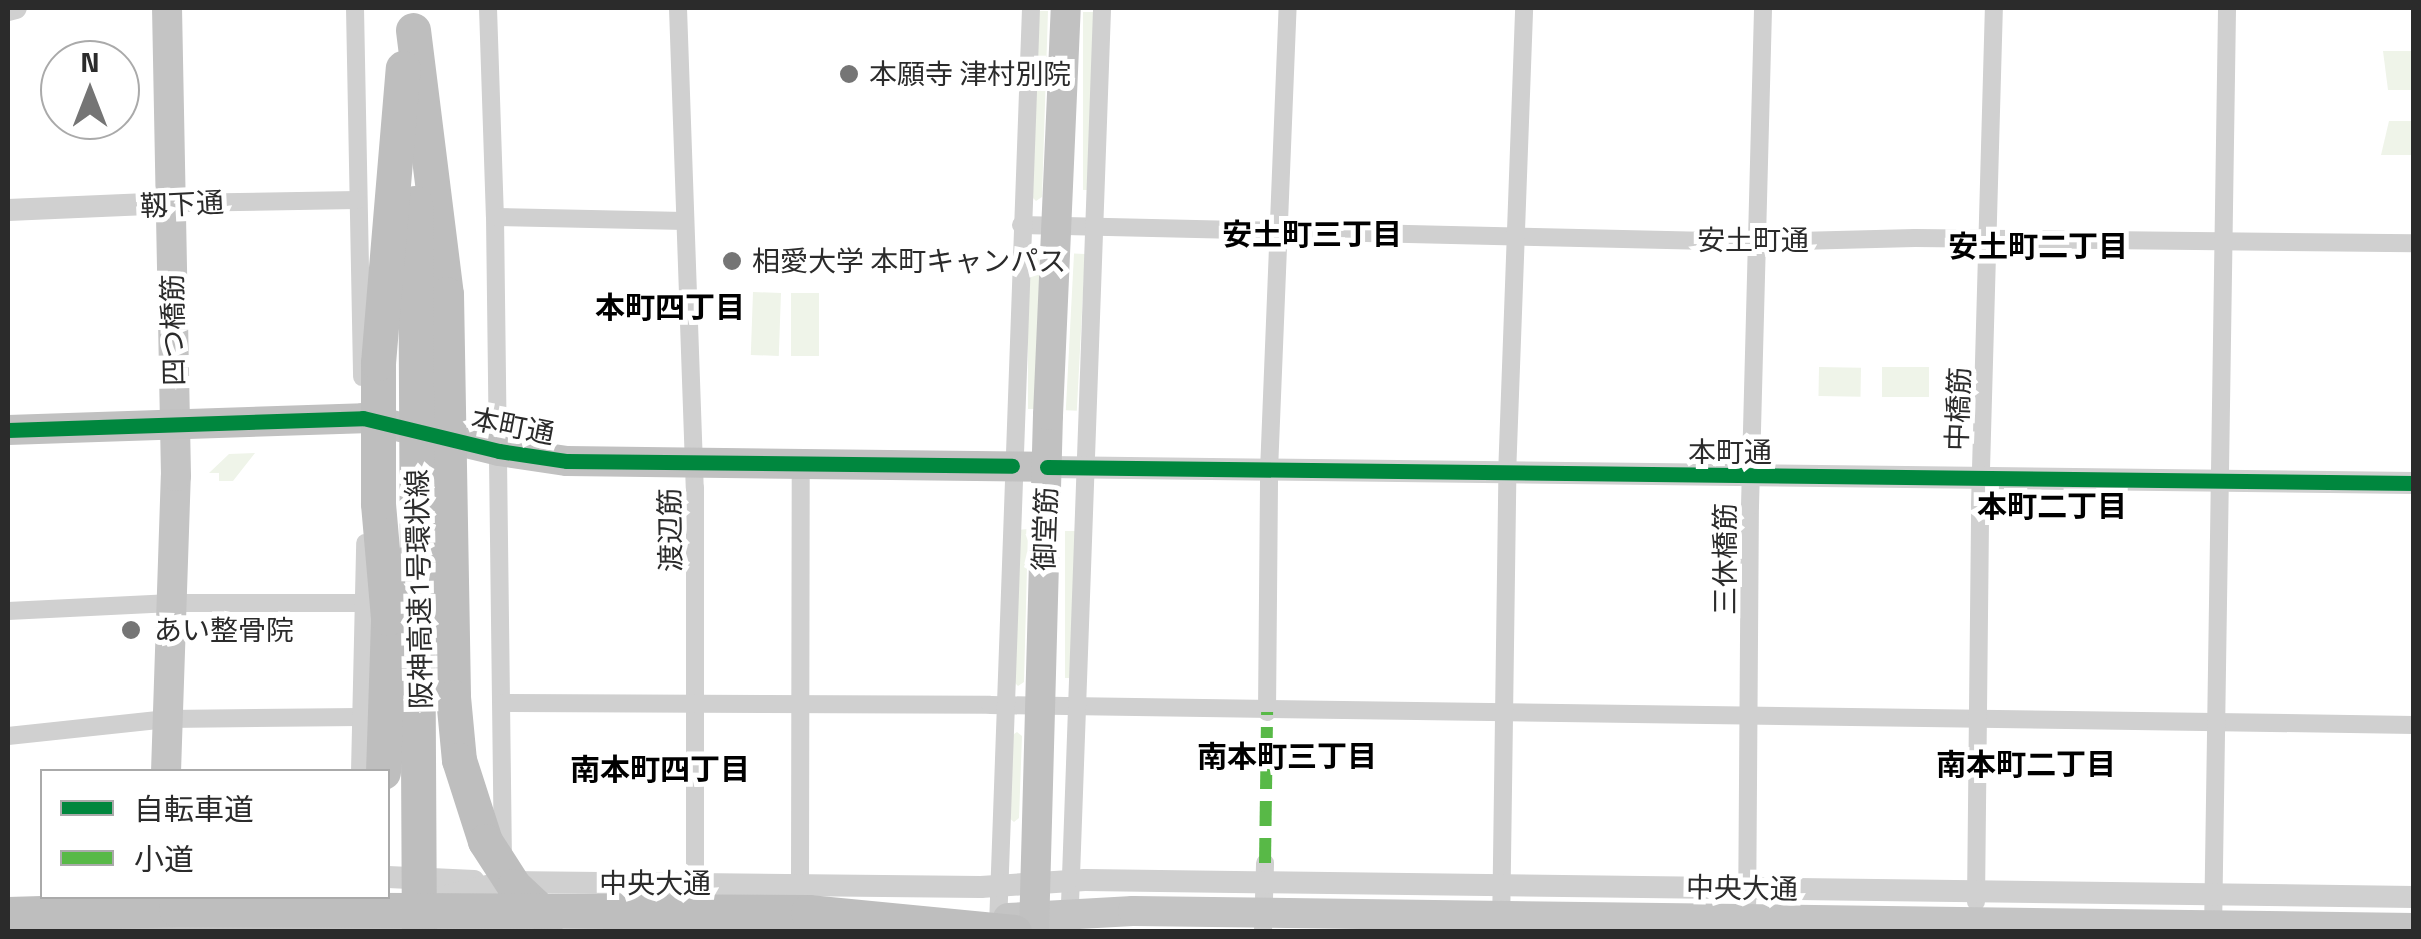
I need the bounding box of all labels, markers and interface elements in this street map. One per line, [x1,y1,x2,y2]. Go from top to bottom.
north arrow [40,40,140,140]
text: N [80,40,100,83]
place label: 本願寺 津村別院 [869,57,1071,91]
marker: 本願寺 津村別院 [838,63,860,85]
street label: 靱下通 [139,185,225,223]
district label: 安土町三丁目 [1222,216,1402,252]
street label: 安土町通 [1697,223,1809,257]
district label: 安土町二丁目 [1948,228,2128,264]
place label: 相愛大学 本町キャンパス [752,244,1066,278]
marker: 相愛大学 本町キャンパス [721,250,743,272]
street label: 四つ橋筋 [155,274,191,386]
district label: 本町四丁目 [595,289,745,325]
street label: 中橋筋 [1940,366,1976,452]
street label: 本町通 [469,401,557,451]
street label: 本町通 [1688,435,1772,469]
street label: 阪神高速1号環状線 [400,469,438,709]
street label: 御堂筋 [1027,486,1063,572]
street label: 渡辺筋 [652,488,688,572]
district label: 本町二丁目 [1977,488,2127,524]
street label: 三休橋筋 [1708,503,1742,615]
place label: あい整骨院 [154,613,294,647]
marker: あい整骨院 [118,617,144,643]
district label: 南本町三丁目 [1197,738,1377,774]
district label: 南本町二丁目 [1936,746,2116,782]
district label: 南本町四丁目 [570,751,750,787]
legend [40,769,390,899]
text: 自転車道 [134,786,254,832]
text: 小道 [134,836,194,882]
street label: 中央大通 [599,866,711,900]
street label: 中央大通 [1686,870,1798,906]

